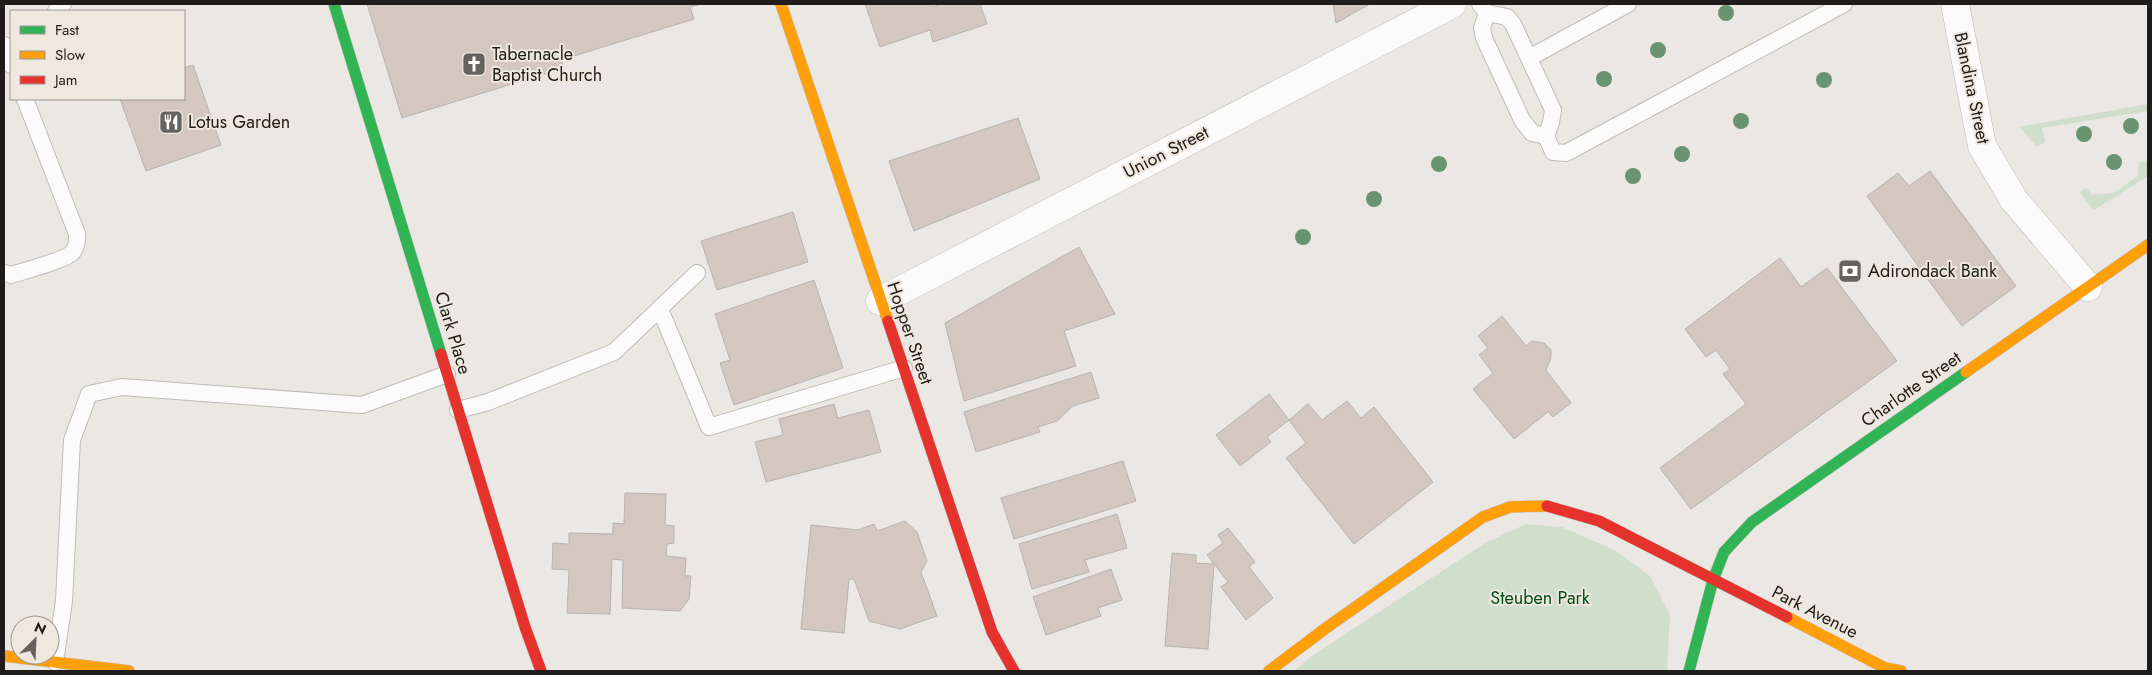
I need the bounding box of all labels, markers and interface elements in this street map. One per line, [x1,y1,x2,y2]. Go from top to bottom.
legend [10,10,185,100]
text: Fast [55,19,79,41]
street label: Blandina Street [1947,30,1997,147]
place label: Tabernacle Baptist Church [492,41,602,88]
text: Slow [55,44,86,66]
church icon: Tabernacle Baptist Church [461,51,487,77]
text: Jam [53,69,78,91]
restaurant icon: Lotus Garden [158,109,184,135]
place label: Lotus Garden [188,109,290,135]
street label: Union Street [1119,119,1214,185]
bank icon: Adirondack Bank [1837,258,1863,284]
place label: Adirondack Bank [1868,258,1997,284]
street label: Hopper Street [880,278,940,388]
street label: Clark Place [428,288,478,378]
street label: Charlotte Street [1856,344,1967,433]
street label: Park Avenue [1767,579,1863,645]
park label: Steuben Park [1490,585,1590,611]
north arrow [10,615,60,665]
text: N [31,617,49,640]

